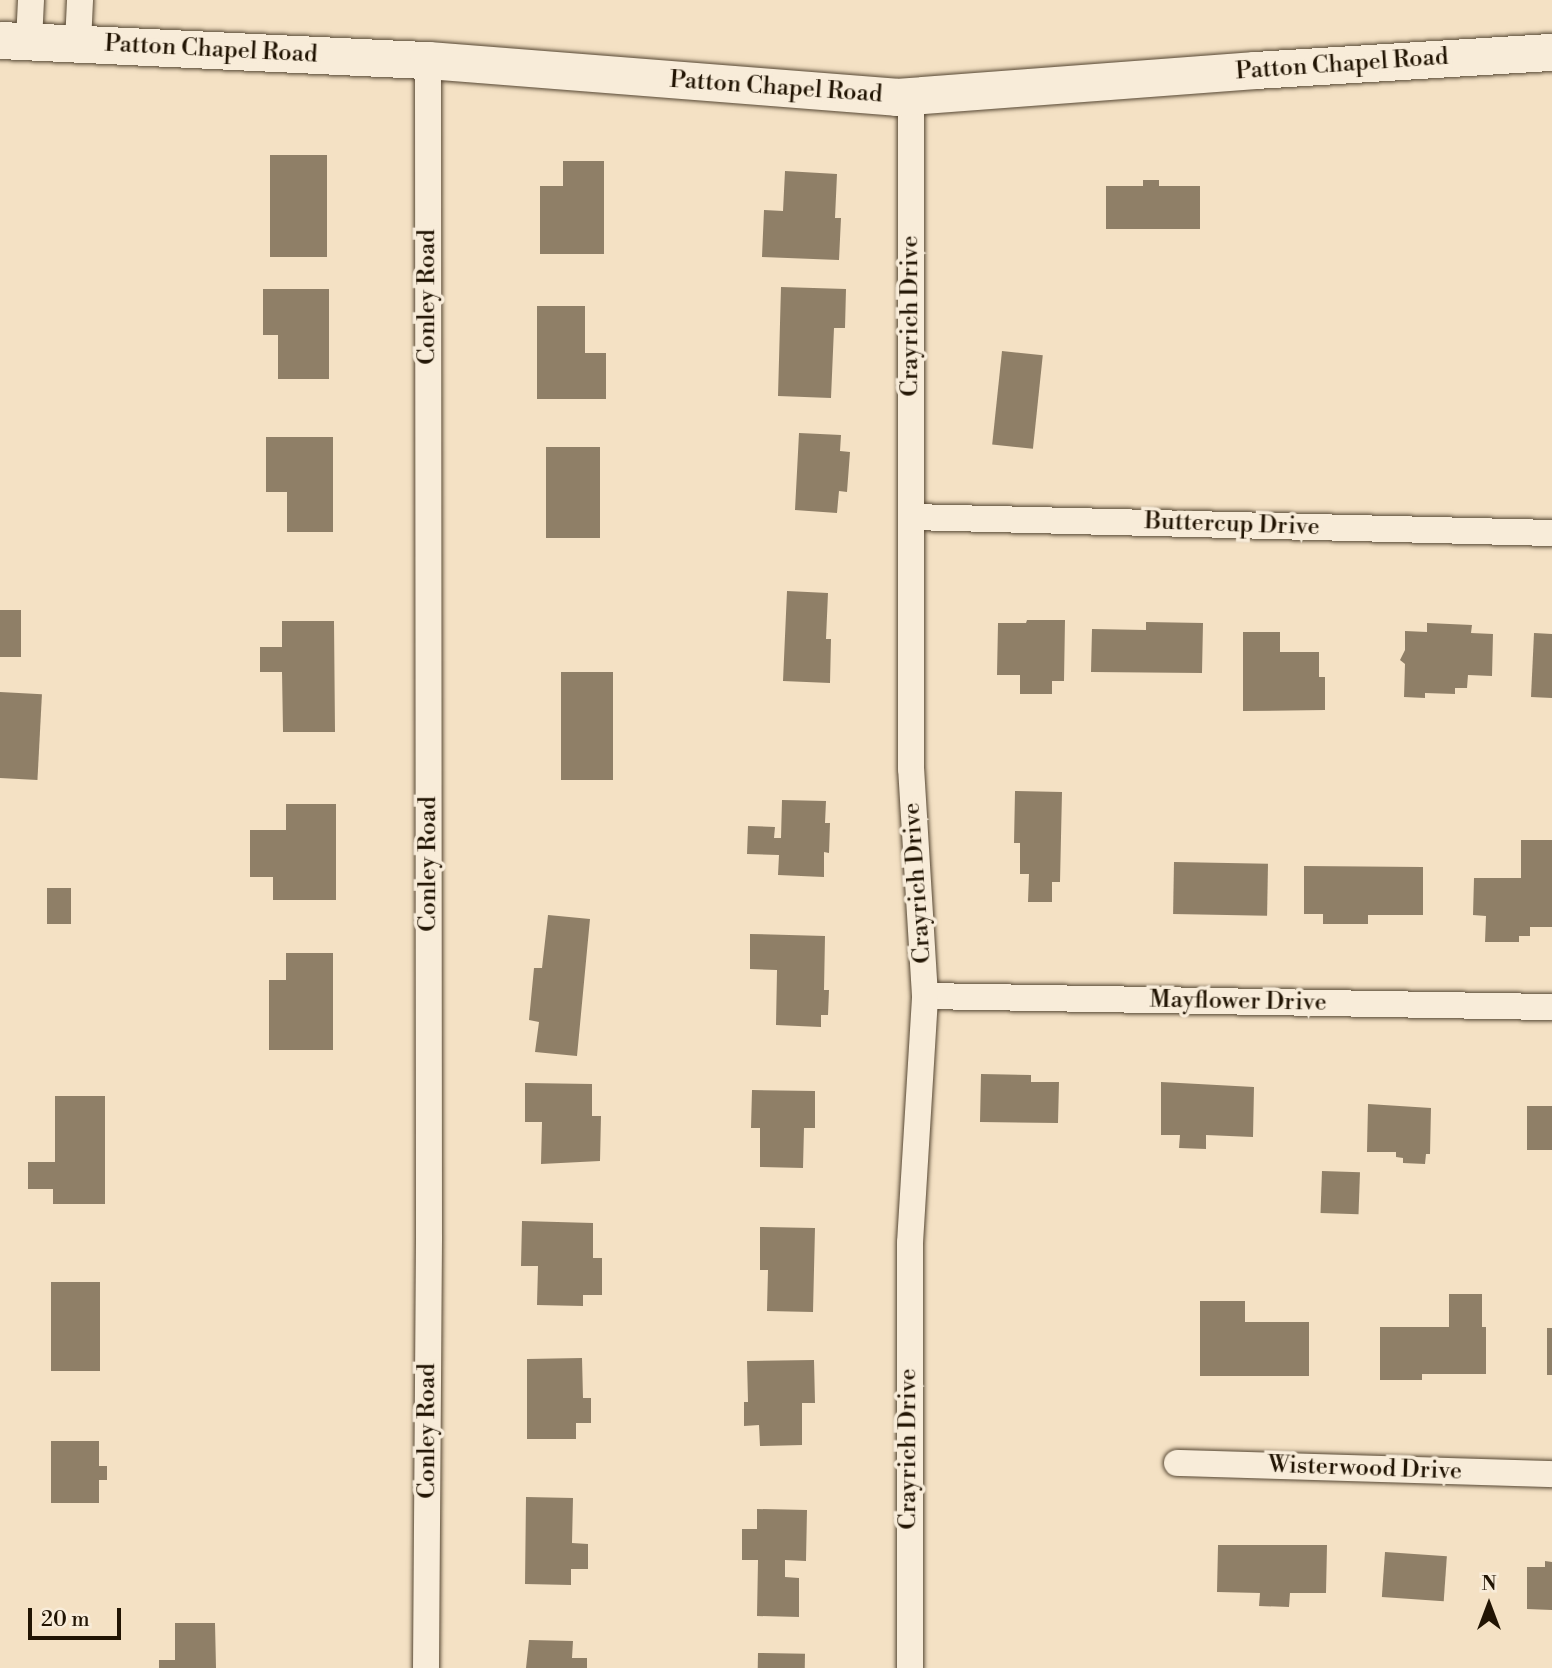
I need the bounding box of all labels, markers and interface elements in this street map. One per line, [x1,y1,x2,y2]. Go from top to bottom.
street label: Patton Chapel Road [104,30,318,70]
street label: Patton Chapel Road [1235,43,1449,87]
street label: Patton Chapel Road [669,66,883,110]
street label: Conley Road [414,229,442,365]
street label: Crayrich Drive [897,235,925,397]
street label: Buttercup Drive [1144,508,1320,542]
street label: Conley Road [415,796,443,932]
street label: Crayrich Drive [898,801,938,965]
street label: Mayflower Drive [1149,986,1327,1018]
street label: Conley Road [414,1363,442,1499]
street label: Crayrich Drive [895,1368,923,1530]
street label: Wisterwood Drive [1267,1451,1463,1487]
north arrow [1454,1570,1524,1640]
text: N [1481,1572,1497,1596]
scale bar [32,1594,124,1638]
text: 20 m [41,1607,90,1633]

